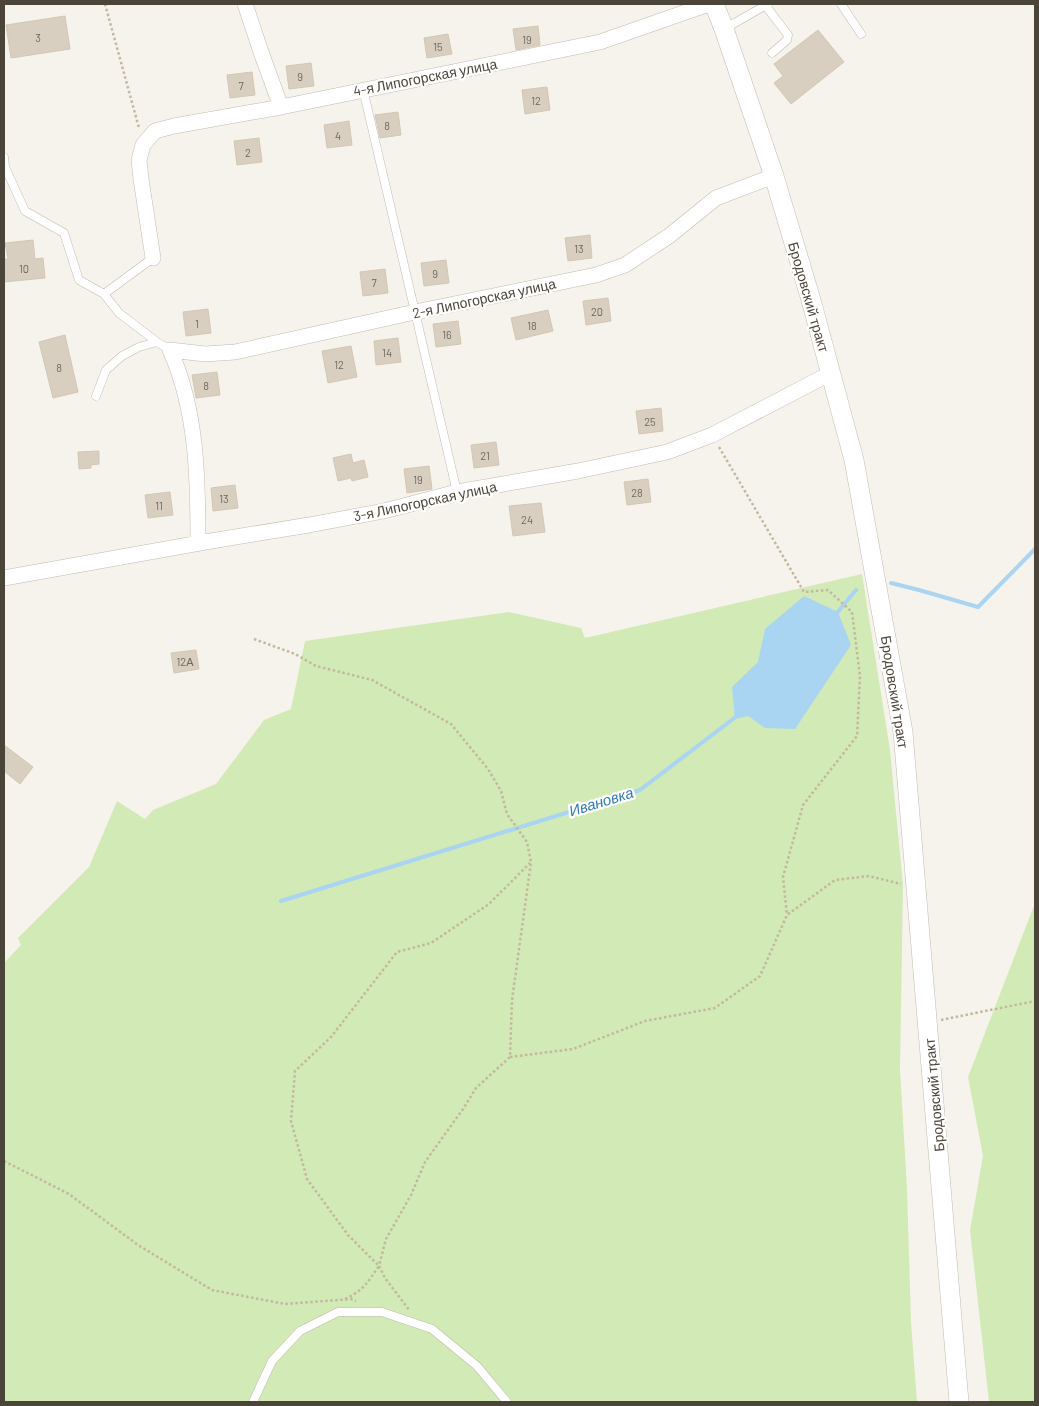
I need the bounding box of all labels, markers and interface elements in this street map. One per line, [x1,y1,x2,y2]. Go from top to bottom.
house number: 3 [35,31,41,44]
house number: 19 [522,33,532,46]
house number: 15 [433,40,443,53]
street label: 4-я Липогорская улица [351,55,499,99]
house number: 9 [297,70,303,83]
house number: 7 [238,79,244,92]
house number: 12 [531,94,541,107]
house number: 8 [384,119,390,132]
house number: 4 [335,129,341,142]
house number: 2 [245,146,251,159]
street label: Бродовский тракт [785,240,833,355]
house number: 13 [574,242,584,255]
house number: 10 [19,262,29,275]
house number: 9 [432,267,438,280]
street label: 2-я Липогорская улица [411,274,557,322]
house number: 7 [371,276,377,289]
house number: 20 [591,305,603,318]
house number: 1 [195,317,199,330]
house number: 18 [527,319,537,332]
house number: 16 [442,328,452,341]
house number: 14 [382,346,392,359]
house number: 12 [334,358,344,371]
house number: 8 [56,361,62,374]
house number: 8 [203,379,209,392]
house number: 25 [644,415,656,428]
house number: 21 [480,449,490,462]
house number: 19 [413,473,423,486]
street label: 3-я Липогорская улица [352,477,498,524]
house number: 28 [631,486,643,499]
house number: 13 [219,492,229,505]
house number: 11 [155,499,163,512]
house number: 24 [521,513,533,526]
street label: Бродовский тракт [878,634,912,750]
house number: 12А [176,655,194,668]
water label: Ивановка [567,783,635,819]
street label: Бродовский тракт [921,1037,947,1152]

